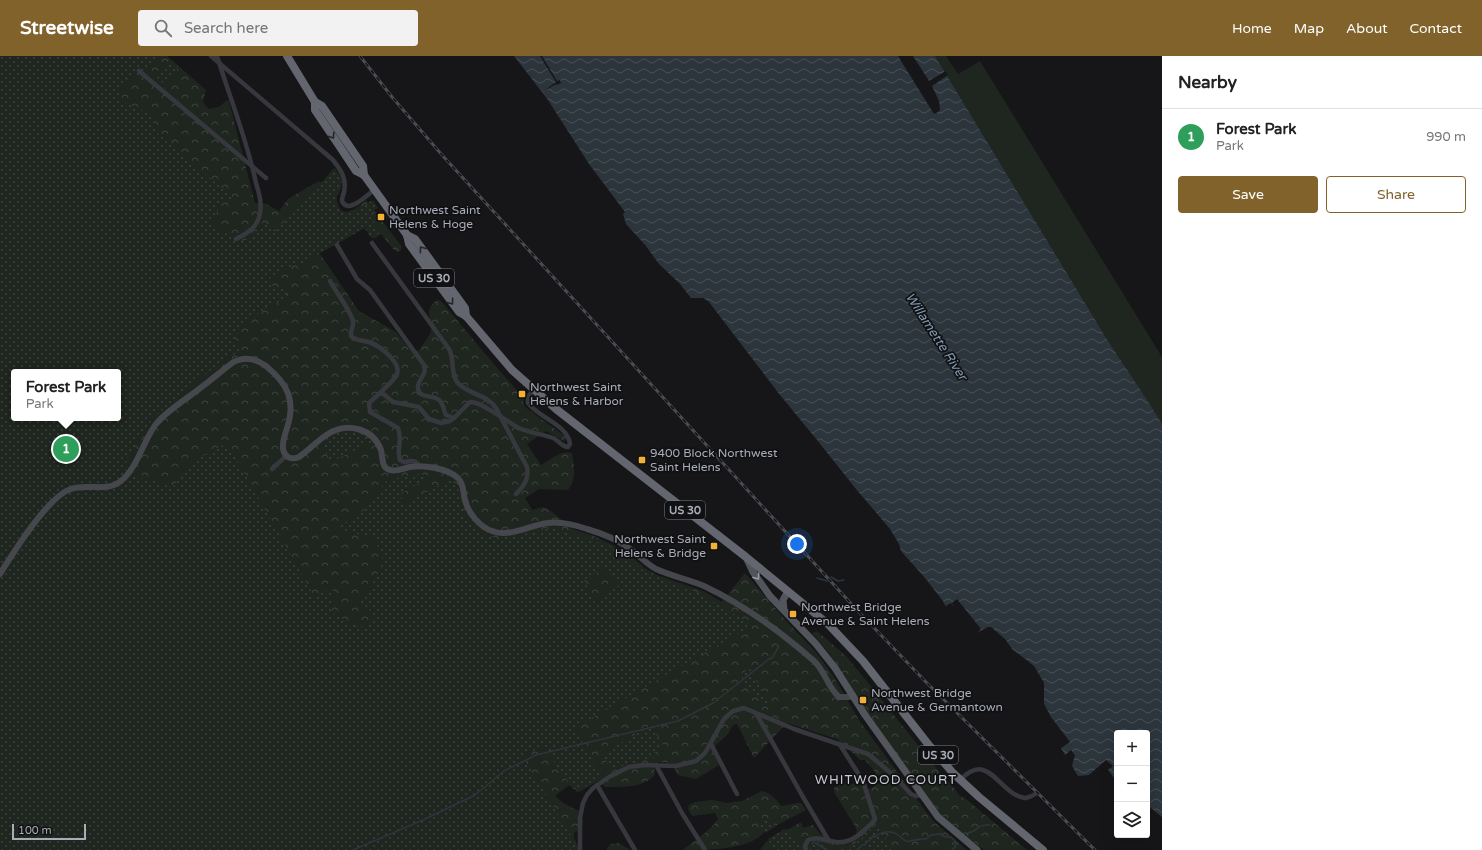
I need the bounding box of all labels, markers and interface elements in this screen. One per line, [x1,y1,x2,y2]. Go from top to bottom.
search box [138,10,418,46]
text: Streetwise [20,17,114,39]
icon: search [152,17,174,39]
text: Search here [184,19,268,37]
text: Home [1232,20,1272,37]
text: Map [1294,20,1324,37]
text: About [1346,20,1388,37]
text: Contact [1410,20,1462,37]
text: Nearby [1178,72,1237,93]
text: Forest Park [1216,120,1296,138]
text: 1 [1187,129,1195,145]
text: 990 m [1426,129,1466,145]
one-way arrow [327,132,335,139]
text: Park [1216,138,1244,154]
button: Save [1178,176,1318,213]
button: Share [1326,176,1466,213]
place label: Northwest Saint Helens & Hoge [389,203,481,231]
marker: Northwest Saint Helens & Hoge [376,212,386,222]
one-way arrow [419,246,427,253]
road number: US 30 [414,269,454,287]
water label: Willamette River [902,290,972,385]
one-way arrow [446,298,453,305]
popup [11,369,121,421]
text: Forest Park [26,378,106,396]
place label: Northwest Saint Helens & Harbor [530,380,624,408]
marker: Northwest Saint Helens & Harbor [517,389,527,399]
text: Park [26,396,54,412]
pin: 1 [53,434,79,464]
place label: 9400 Block Northwest Saint Helens [650,446,778,474]
marker: 9400 Block Northwest Saint Helens [637,455,647,465]
road number: US 30 [665,501,705,519]
place label: Northwest Saint Helens & Bridge [614,532,706,560]
your location [787,534,807,554]
marker: Northwest Saint Helens & Bridge [709,541,719,551]
one-way arrow [752,573,759,580]
place label: Northwest Bridge Avenue & Saint Helens [801,600,930,628]
marker: Northwest Bridge Avenue & Saint Helens [788,609,798,619]
place label: Northwest Bridge Avenue & Germantown [871,686,1003,714]
marker: Northwest Bridge Avenue & Germantown [858,695,868,705]
map controls [1114,730,1150,838]
button: + [1114,730,1150,766]
road number: US 30 [918,746,958,764]
button: − [1114,766,1150,802]
district label: WHITWOOD COURT [815,772,957,788]
button: layers [1114,802,1150,838]
scale bar [12,822,86,841]
text: 100 m [18,824,52,837]

